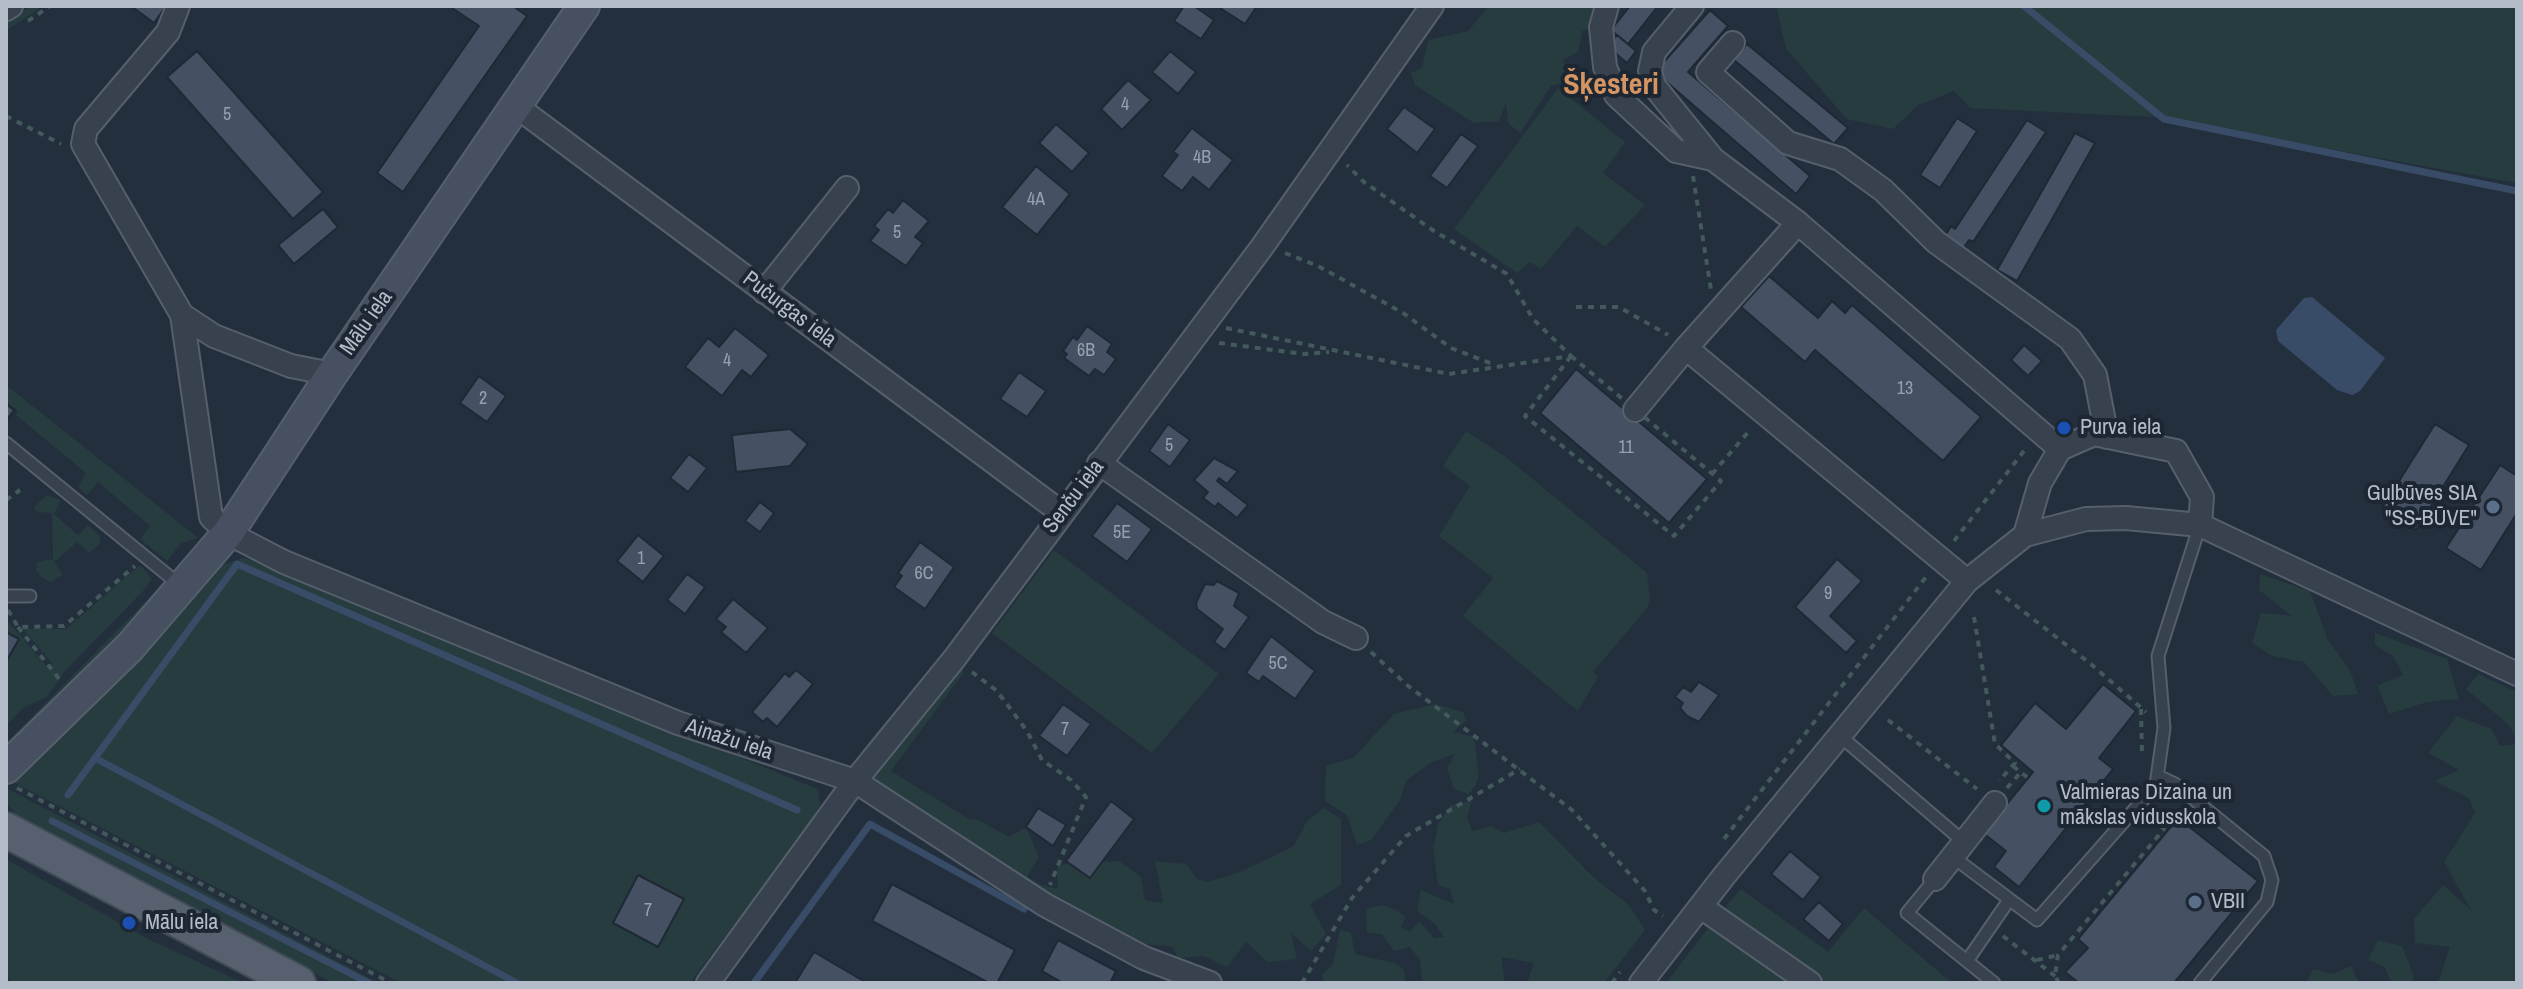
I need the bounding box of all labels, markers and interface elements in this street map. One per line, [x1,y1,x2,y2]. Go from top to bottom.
district label: Šķesteri [1563,68,1659,104]
house number: 4 [1121,94,1129,116]
house number: 5 [223,104,231,126]
house number: 4B [1193,147,1211,169]
house number: 4A [1027,189,1045,211]
house number: 5 [893,222,901,244]
street label: Pučurgas iela [737,266,841,354]
street label: Mālu iela [335,285,399,361]
house number: 6B [1077,340,1095,362]
house number: 4 [723,350,731,372]
house number: 13 [1897,378,1913,400]
house number: 2 [479,388,487,410]
place label: Purva iela [2080,415,2161,441]
marker: Purva iela [2055,419,2073,437]
house number: 5 [1165,435,1173,457]
house number: 11 [1618,437,1634,459]
street label: Senču iela [1038,455,1110,539]
place label: Guļbūves SIA "SS-BŪVE" [2367,481,2477,532]
marker: Guļbūves SIA "SS-BŪVE" [2484,498,2502,516]
house number: 5E [1113,522,1131,544]
house number: 1 [637,548,645,570]
house number: 6C [915,563,933,585]
house number: 9 [1824,583,1832,605]
house number: 5C [1269,653,1287,675]
street label: Ainažu iela [682,713,776,767]
house number: 7 [1061,719,1069,741]
place label: Valmieras Dizaina un mākslas vidusskola [2060,780,2232,832]
marker: Valmieras Dizaina un mākslas vidusskola [2035,797,2053,815]
place label: VBII [2211,889,2245,915]
marker: VBII [2186,893,2204,911]
house number: 7 [644,900,652,922]
place label: Mālu iela [145,910,218,936]
marker: Mālu iela [120,914,138,932]

